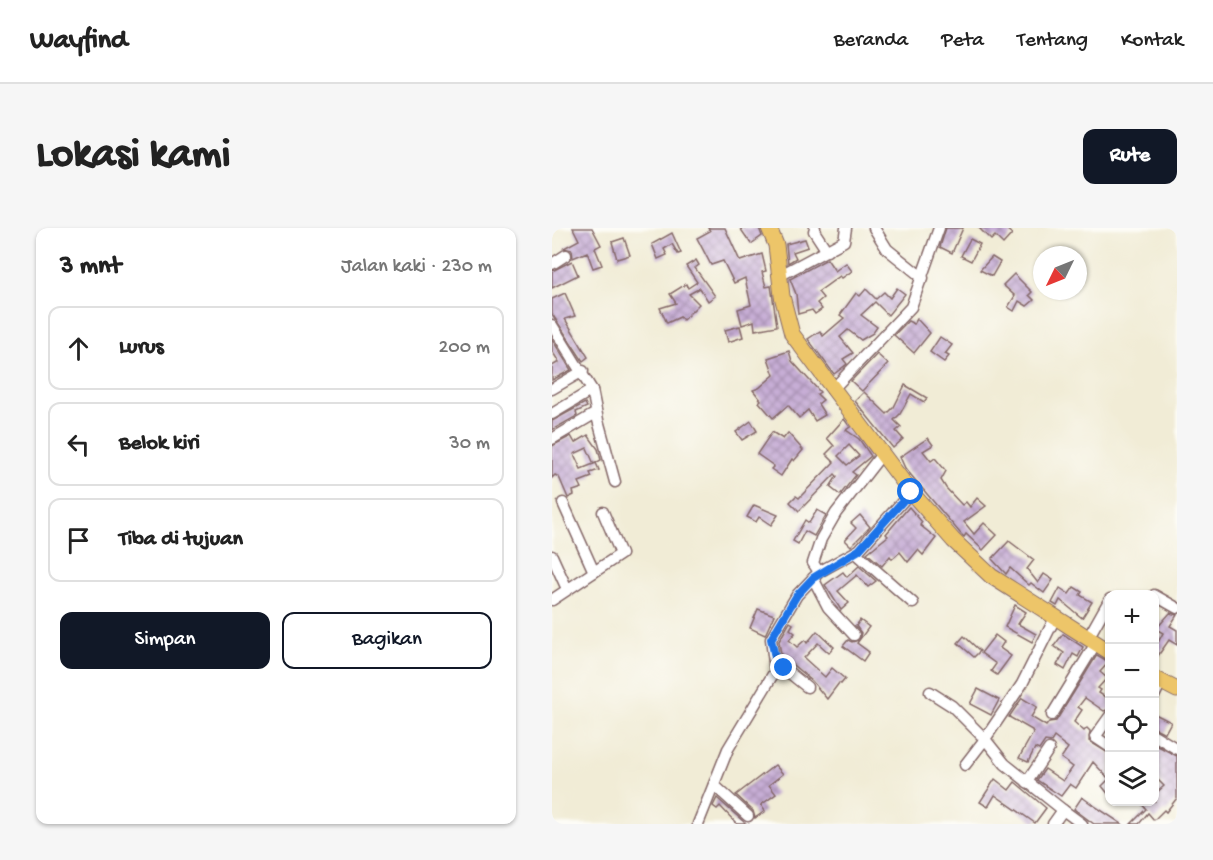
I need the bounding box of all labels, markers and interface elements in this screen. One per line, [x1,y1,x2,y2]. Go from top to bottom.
text: Wayfind [30,25,127,58]
text: Beranda [834,29,908,54]
text: Peta [941,29,984,54]
text: Tentang [1017,29,1088,54]
text: Kontak [1121,29,1183,54]
button: Rute [1083,129,1177,184]
text: Lokasi kami [36,132,231,181]
north arrow [1033,246,1087,300]
text: 3 mnt [60,252,121,283]
text: Jalan kaki · 230 m [341,256,492,279]
icon: ahead [62,332,95,365]
text: Lurus [119,335,164,361]
text: 200 m [439,337,490,360]
icon: left [62,428,95,461]
text: Belok kiri [119,431,200,457]
text: 30 m [449,433,490,456]
route start [897,478,923,504]
icon: arrive [62,524,95,557]
text: Tiba di tujuan [119,527,243,553]
map controls [1105,590,1159,806]
button: + [1105,590,1159,644]
button: Simpan [60,612,270,669]
button: Bagikan [282,612,492,669]
button: − [1105,644,1159,698]
route end [770,654,796,680]
button: locate [1105,698,1159,752]
button: layers [1105,752,1159,806]

